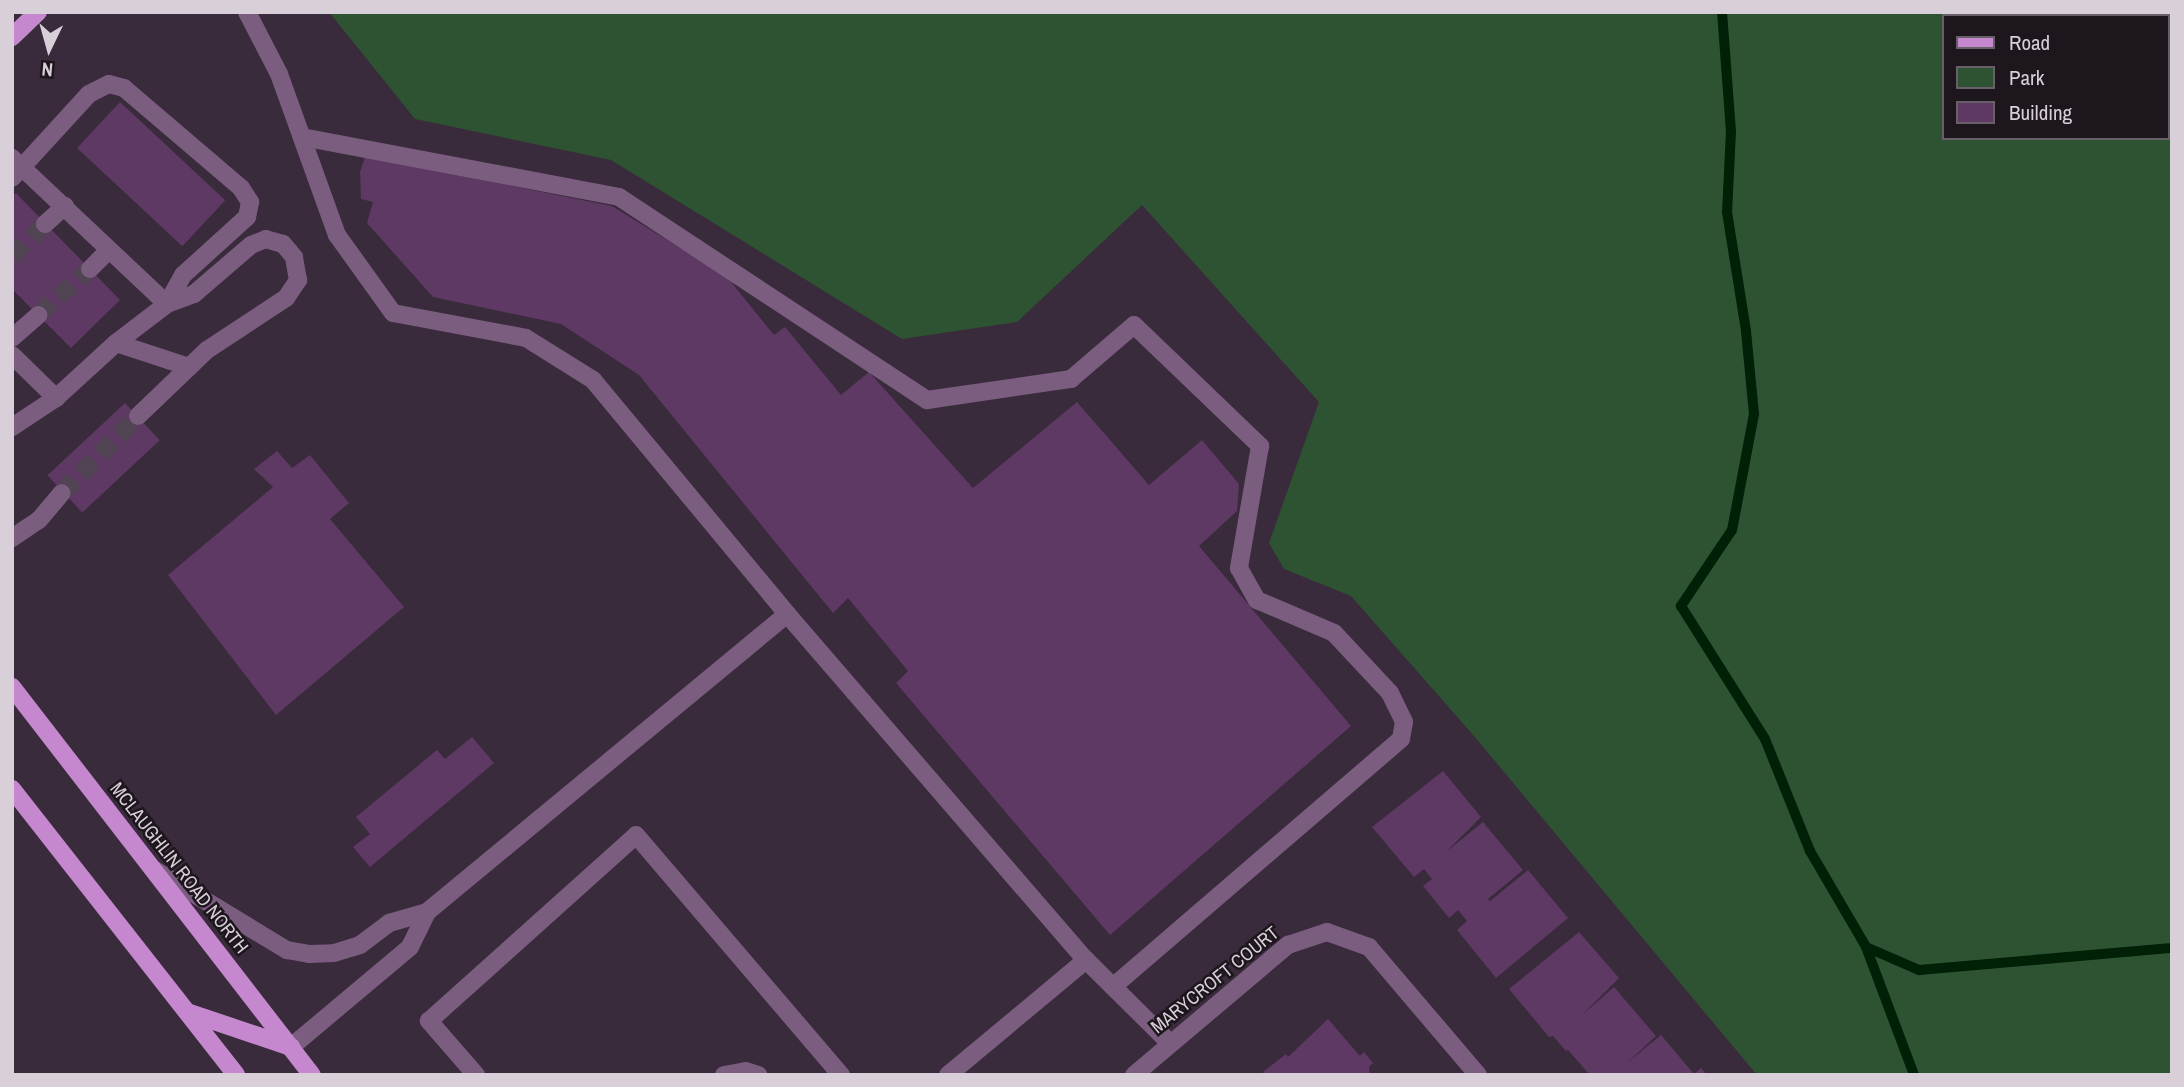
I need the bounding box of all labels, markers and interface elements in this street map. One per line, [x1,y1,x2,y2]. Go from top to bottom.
north arrow [14,14,84,84]
legend [1942,14,2170,140]
text: Road [2009,28,2050,57]
text: N [40,56,54,83]
text: Park [2009,63,2044,92]
text: Building [2009,98,2072,127]
street label: MCLAUGHLIN ROAD NORTH [105,778,253,958]
street label: MARYCROFT COURT [1146,921,1284,1039]

